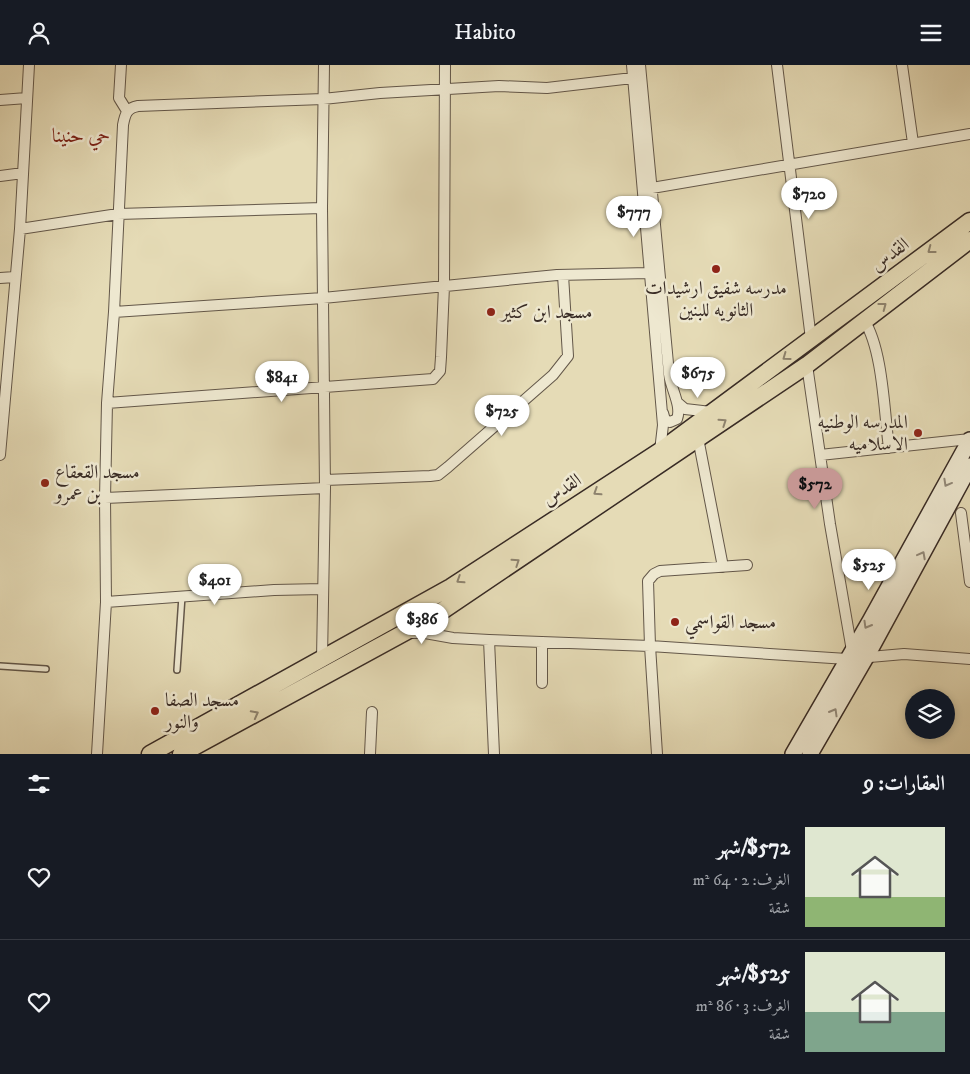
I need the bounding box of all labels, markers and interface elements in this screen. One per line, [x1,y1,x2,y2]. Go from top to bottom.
icon: person [25,19,53,47]
text: Habito [454,19,516,46]
icon: menu [917,19,945,47]
district label: حي حنينا [52,124,110,151]
pin: $720 [779,177,839,220]
text: $720 [792,184,826,204]
pin: $777 [604,195,664,238]
text: $777 [617,202,651,222]
street label: القدس [866,233,914,277]
one-way arrow [927,244,937,253]
marker: مدرسه شفيق ارشيدات الثانويه للبنين [710,263,722,275]
place label: مدرسه شفيق ارشيدات الثانويه للبنين [645,277,787,322]
place label: مسجد ابن كثير [499,301,592,324]
one-way arrow [877,303,887,312]
marker: مسجد ابن كثير [485,306,497,318]
one-way arrow [782,351,792,360]
pin: $675 [668,357,728,399]
pin: $841 [252,361,312,403]
text: $675 [681,363,715,383]
text: $841 [266,367,298,387]
pin: $725 [472,395,532,437]
text: $725 [486,401,518,421]
place label: المدرسه الوطنيه الاسلاميه [817,411,908,456]
one-way arrow [718,418,727,428]
marker: المدرسه الوطنيه الاسلاميه [912,427,924,439]
place label: مسجد القعقاع بن عمرو [53,461,140,506]
pin: $572 [785,467,845,510]
street label: القدس [538,469,586,511]
text: $572 [799,474,831,494]
marker: مسجد القعقاع بن عمرو [39,477,51,489]
one-way arrow [943,478,953,487]
one-way arrow [593,486,602,495]
pin: $525 [839,549,899,591]
one-way arrow [916,551,926,560]
text: $525 [853,555,885,575]
one-way arrow [510,558,519,568]
pin: $401 [185,563,245,606]
text: $401 [199,570,231,590]
one-way arrow [457,574,466,583]
pin: $386 [392,603,452,645]
text: $386 [406,609,438,629]
place label: مسجد القواسمي [685,611,776,640]
marker: مسجد القواسمي [669,616,681,628]
one-way arrow [864,620,874,629]
place label: مسجد الصفا والنور [163,689,239,734]
map controls [905,689,955,739]
button: layers [905,689,955,739]
marker: مسجد الصفا والنور [149,705,161,717]
one-way arrow [828,708,838,717]
one-way arrow [249,710,258,720]
icon: filters [25,770,53,798]
text: العقارات: 9 [863,771,945,797]
text: $572/شهر [717,835,790,861]
icon: home [845,847,905,907]
icon: heart [25,863,53,891]
text: الغرف: 2 · 64 m² [693,870,790,890]
text: شقة [769,898,790,918]
text: $525/شهر [718,961,790,987]
icon: home [845,972,905,1032]
icon: heart [25,988,53,1016]
text: الغرف: 3 · 86 m² [696,996,790,1016]
text: شقة [769,1024,790,1044]

